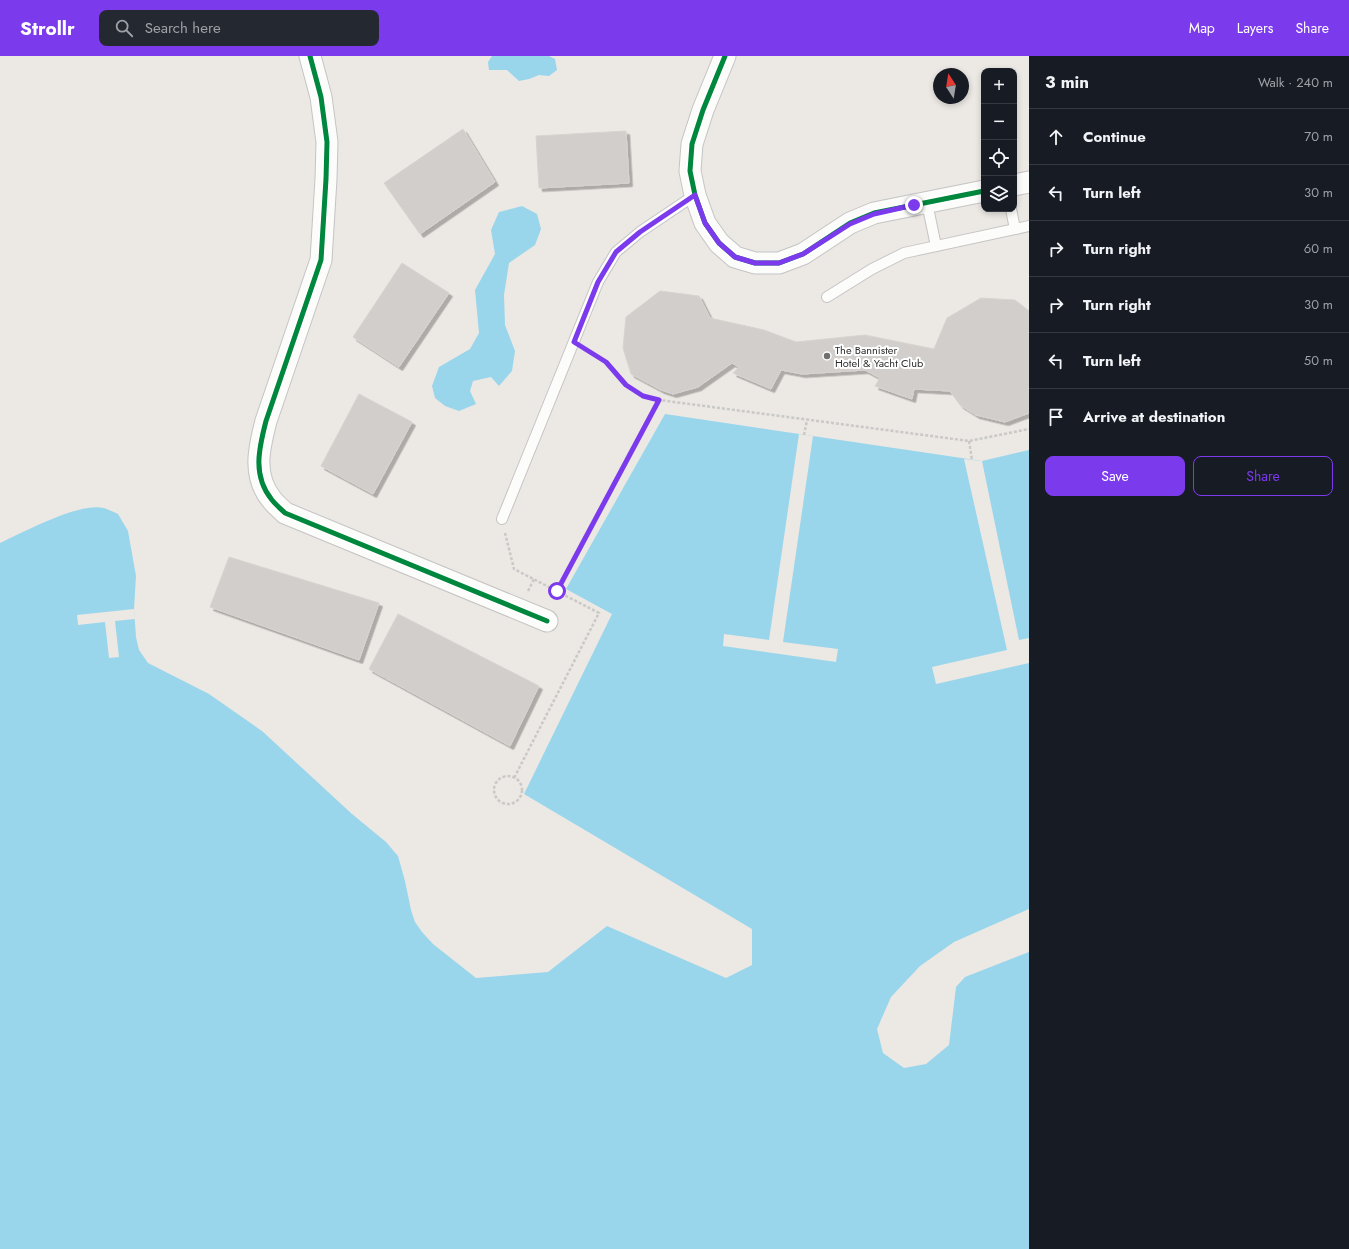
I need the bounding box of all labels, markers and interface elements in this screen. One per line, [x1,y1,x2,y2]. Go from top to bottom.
search box [99,10,379,46]
text: Strollr [20,15,75,42]
icon: search [113,17,135,39]
text: Search here [145,17,221,39]
text: Map [1189,18,1215,38]
text: Layers [1237,18,1273,38]
text: Share [1295,18,1329,38]
north arrow [933,68,969,104]
map controls [981,68,1017,212]
button: + [981,68,1017,104]
text: 3 min [1045,70,1089,94]
text: Walk · 240 m [1258,73,1333,92]
button: − [981,104,1017,140]
icon: ahead [1045,126,1067,148]
text: Continue [1083,126,1146,148]
text: 70 m [1304,127,1333,146]
button: locate [981,140,1017,176]
button: layers [981,176,1017,212]
icon: left [1045,182,1067,204]
text: Turn left [1083,182,1141,204]
text: 30 m [1304,183,1333,202]
route end [905,196,923,214]
icon: right [1045,238,1067,260]
text: Turn right [1083,238,1151,260]
text: 60 m [1304,239,1333,258]
icon: right [1045,294,1067,316]
text: Turn right [1083,294,1151,316]
text: 30 m [1304,295,1333,314]
place label: The Bannister Hotel & Yacht Club [835,342,923,371]
icon: left [1045,350,1067,372]
text: Turn left [1083,350,1141,372]
marker: The Bannister Hotel & Yacht Club [822,351,832,361]
text: 50 m [1304,351,1333,370]
icon: arrive [1045,406,1067,428]
text: Arrive at destination [1083,406,1225,428]
button: Save [1045,456,1185,496]
button: Share [1193,456,1333,496]
route start [548,582,566,600]

